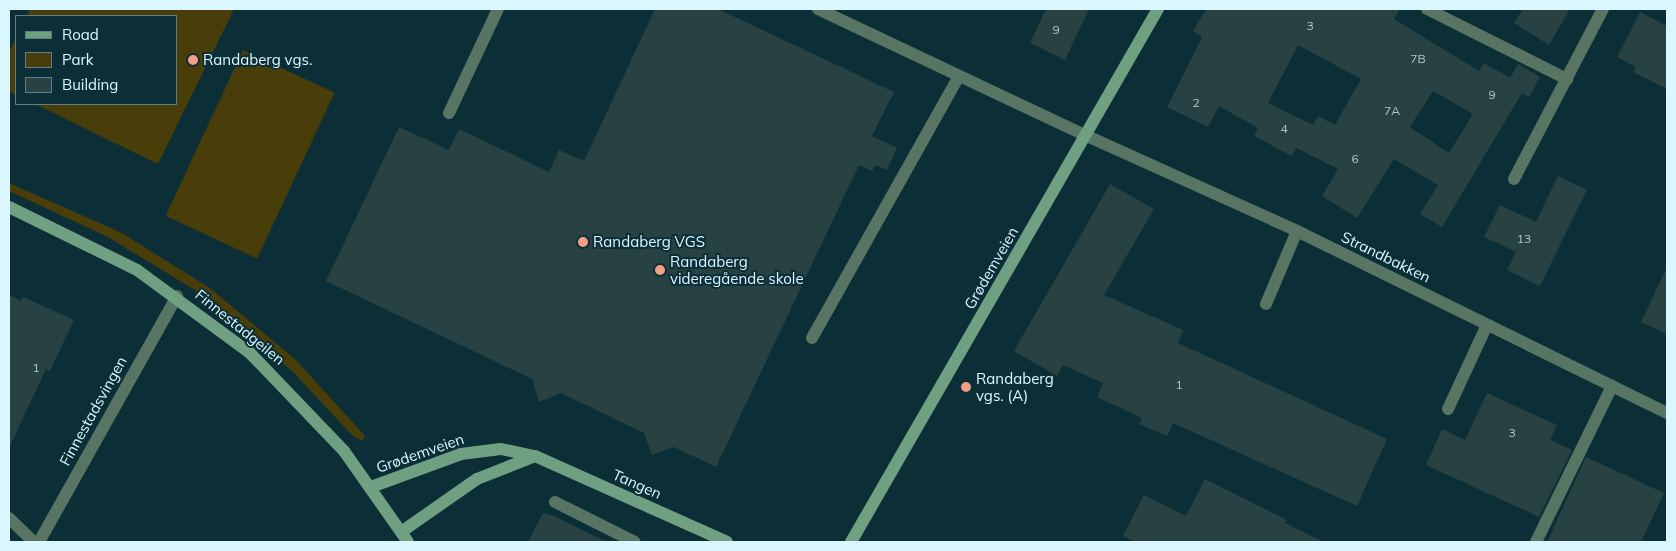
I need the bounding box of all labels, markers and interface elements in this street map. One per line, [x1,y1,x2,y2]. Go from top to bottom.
legend [15,15,178,105]
house number: 3 [1306,19,1314,33]
house number: 9 [1052,23,1060,37]
text: Road [62,25,99,44]
text: Park [62,50,94,69]
place label: Randaberg vgs. [203,51,312,69]
house number: 7B [1410,52,1426,66]
marker: Randaberg vgs. [187,54,199,66]
text: Building [62,75,118,94]
house number: 9 [1488,88,1496,102]
house number: 2 [1192,96,1200,110]
house number: 7A [1384,104,1400,118]
house number: 4 [1280,122,1288,136]
house number: 6 [1351,152,1359,166]
street label: Grødemveien [960,224,1022,312]
street label: Strandbakken [1338,228,1434,286]
house number: 13 [1517,232,1531,246]
place label: Randaberg VGS [593,233,705,251]
marker: Randaberg VGS [577,236,589,248]
place label: Randaberg videregående skole [670,252,804,287]
marker: Randaberg videregående skole [654,264,666,276]
street label: Finnestadgeilen [192,286,288,368]
street label: Finnestadsvingen [56,353,130,469]
house number: 1 [32,361,40,375]
place label: Randaberg vgs. (A) [976,369,1054,404]
house number: 1 [1175,378,1183,392]
marker: Randaberg vgs. (A) [960,381,972,393]
house number: 3 [1508,426,1516,440]
street label: Grødemveien [374,430,466,476]
street label: Tangen [610,465,664,503]

